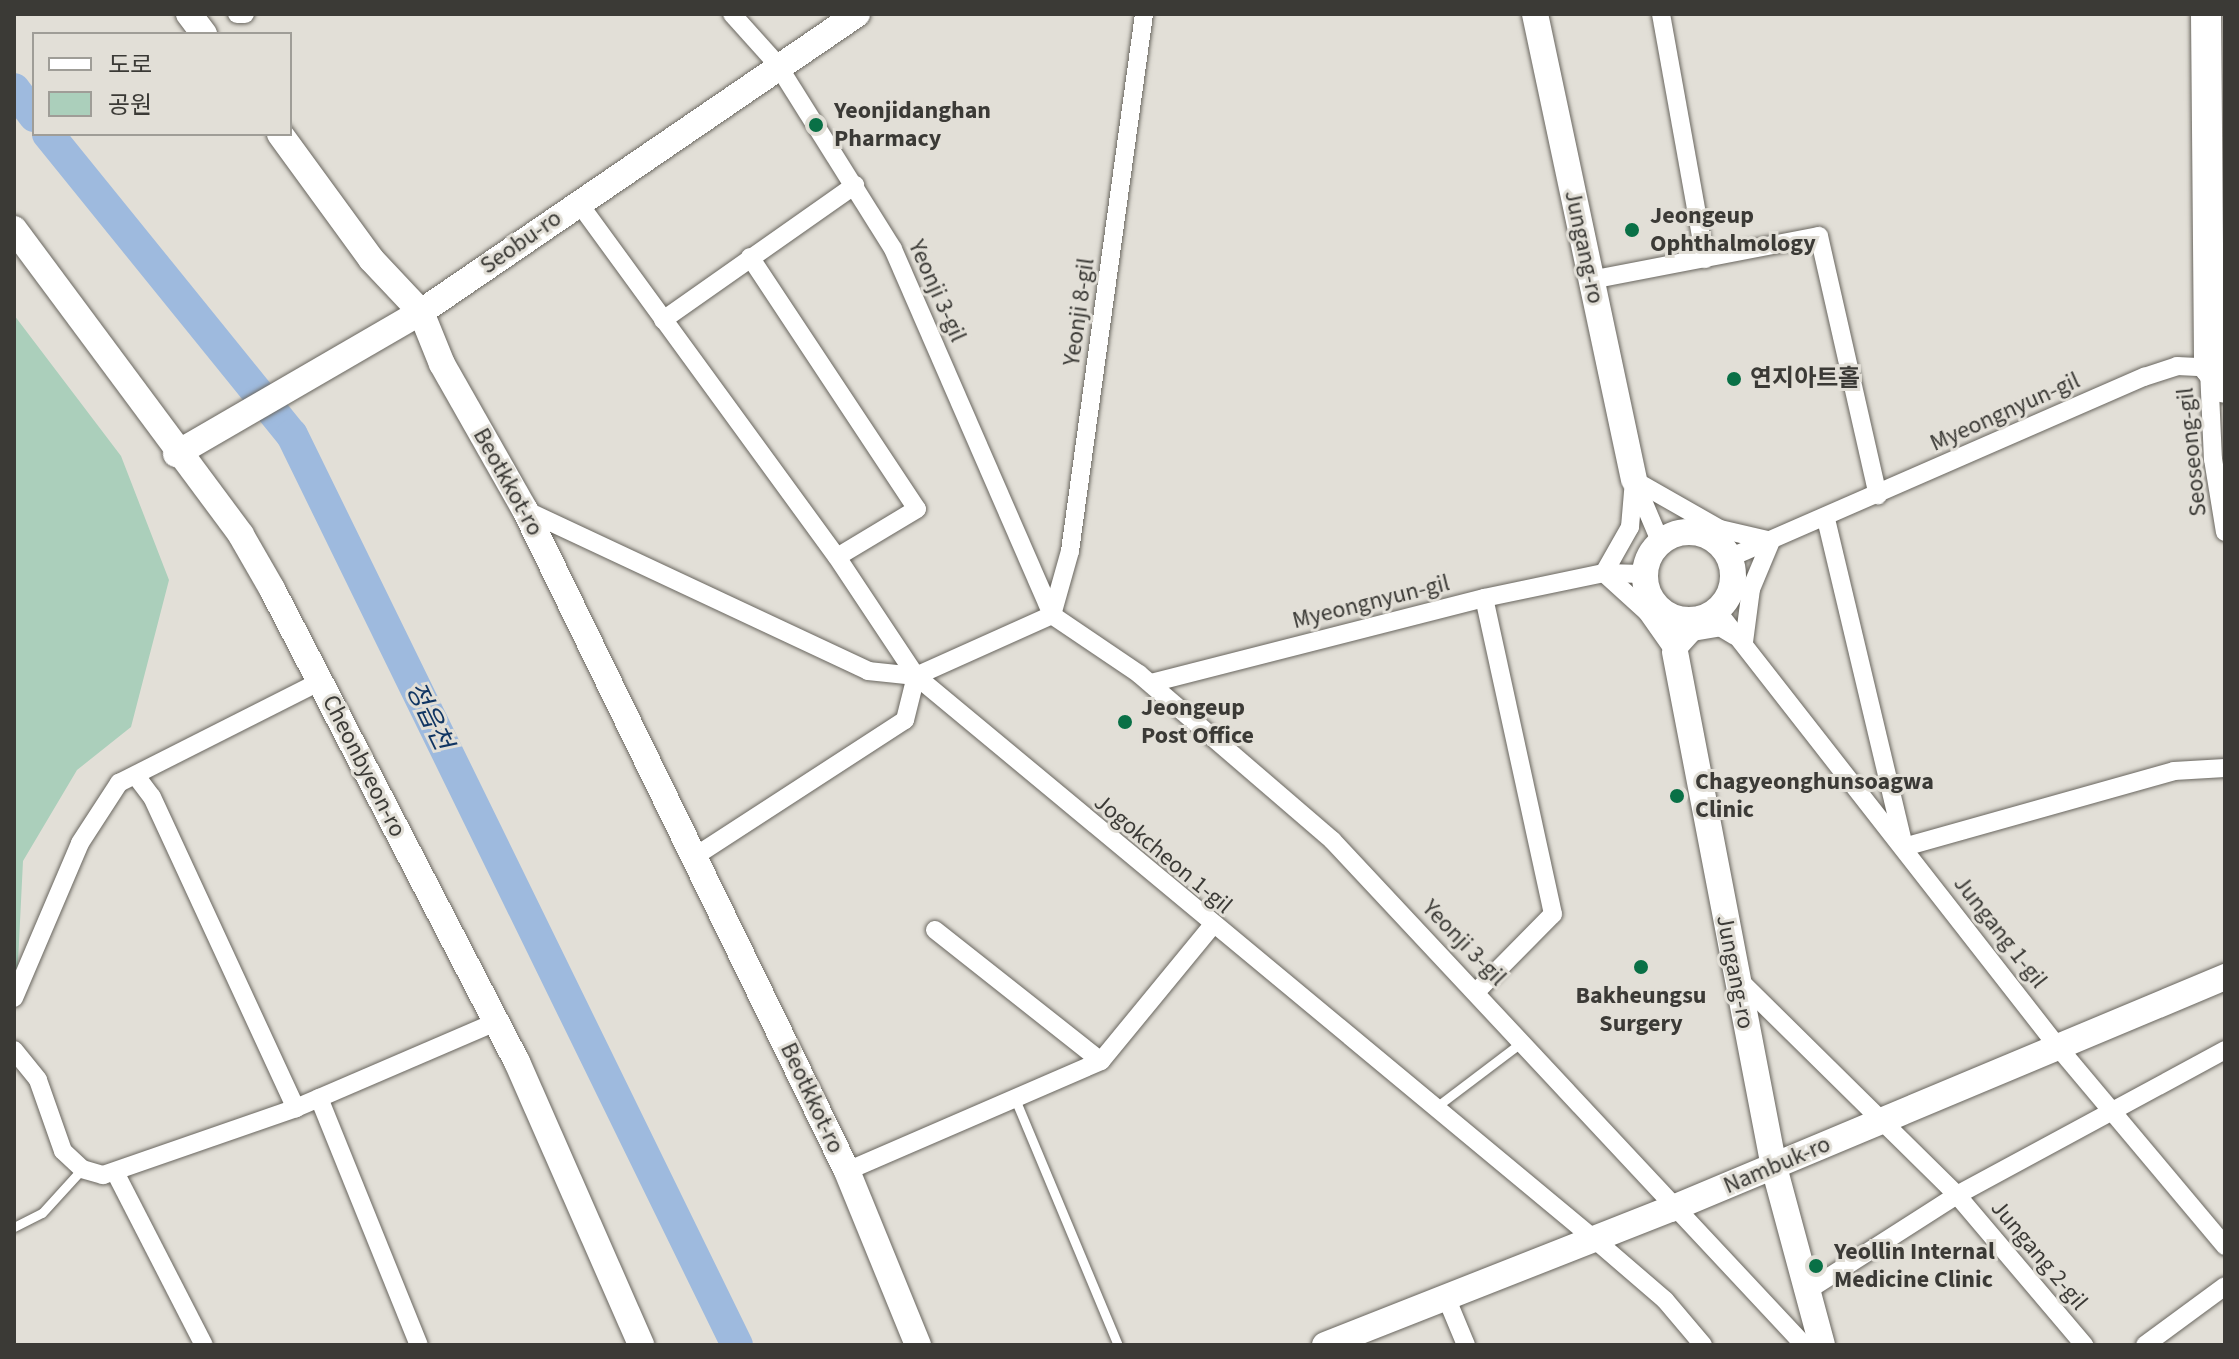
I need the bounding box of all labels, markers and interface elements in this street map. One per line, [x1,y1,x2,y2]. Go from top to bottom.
legend [32,32,292,136]
text: 도로 [108,48,152,83]
text: 공원 [108,88,152,123]
place label: Yeonjidanghan Pharmacy [834,97,991,153]
marker: Yeonjidanghan Pharmacy [805,114,827,136]
street label: Jungang-ro [1558,188,1610,306]
place label: Jeongeup Ophthalmology [1650,202,1816,258]
street label: Seobu-ro [475,204,567,280]
marker: Jeongeup Ophthalmology [1621,219,1643,241]
street label: Yeonji 3-gil [902,236,972,346]
street label: Yeonji 8-gil [1057,256,1101,368]
place label: 연지아트홀 [1750,365,1860,393]
street label: Myeongnyun-gil [1926,366,2084,458]
marker: 연지아트홀 [1725,370,1743,388]
street label: Seoseong-gil [2171,386,2213,518]
street label: Beotkkot-ro [467,423,549,541]
street label: Myeongnyun-gil [1290,569,1452,635]
water label: 정읍천 [399,677,459,755]
street label: Cheonbyeon-ro [316,690,412,842]
place label: Jeongeup Post Office [1141,694,1254,750]
marker: Jeongeup Post Office [1116,713,1134,731]
place label: Chagyeonghunsoagwa Clinic [1695,768,1934,824]
marker: Chagyeonghunsoagwa Clinic [1666,785,1688,807]
street label: Jogokcheon 1-gil [1088,788,1238,920]
street label: Jungang 1-gil [1947,870,2053,994]
street label: Yeonji 3-gil [1416,894,1512,992]
street label: Jungang-ro [1710,913,1760,1031]
marker: Bakheungsu Surgery [1630,956,1652,978]
place label: Bakheungsu Surgery [1576,982,1706,1038]
street label: Beotkkot-ro [774,1038,850,1158]
street label: Nambuk-ro [1719,1130,1835,1200]
street label: Jungang 2-gil [1985,1194,2093,1316]
place label: Yeollin Internal Medicine Clinic [1834,1238,1995,1294]
marker: Yeollin Internal Medicine Clinic [1805,1255,1827,1277]

